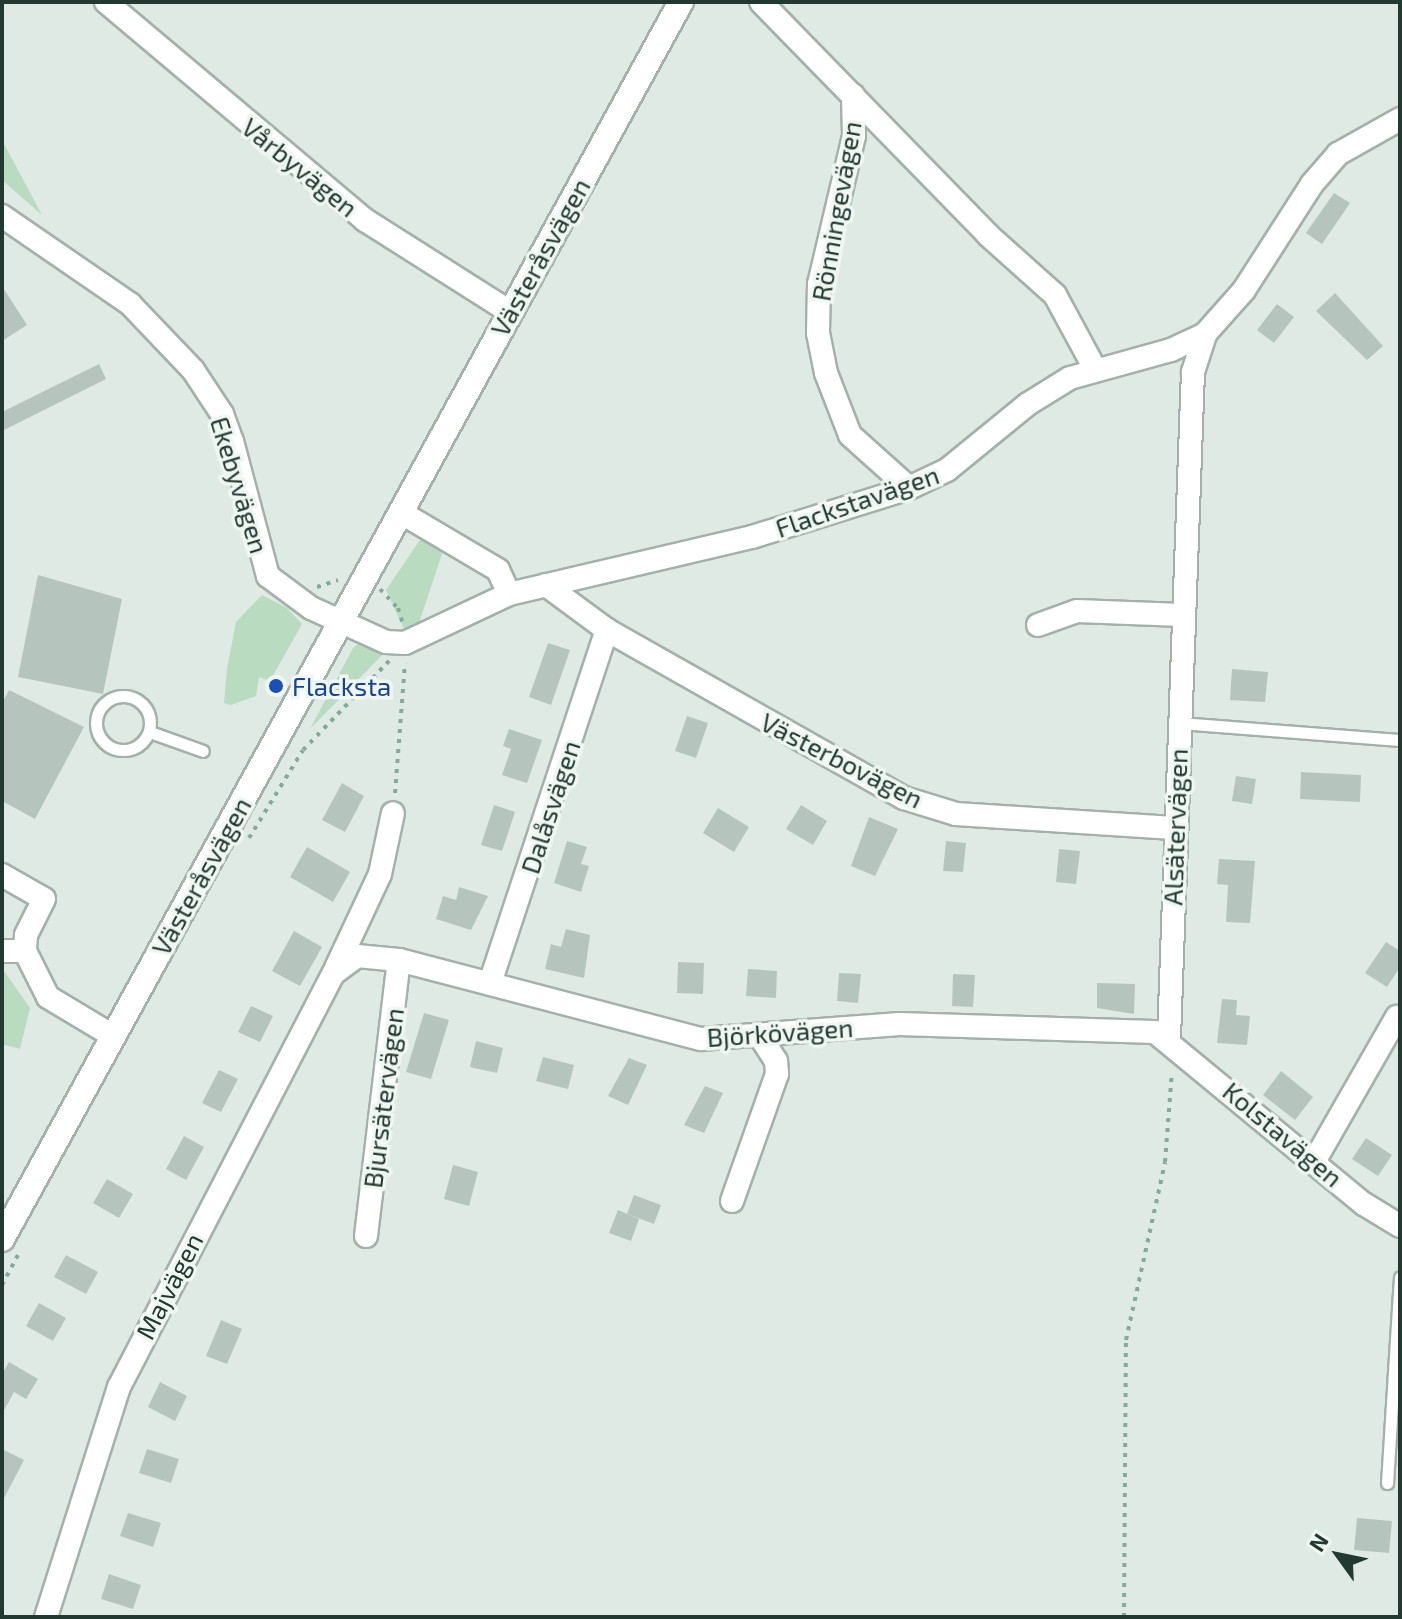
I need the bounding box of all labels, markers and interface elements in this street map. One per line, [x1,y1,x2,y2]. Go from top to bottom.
street label: Vårbyvägen [236,111,364,223]
street label: Rönningevägen [805,119,867,303]
street label: Västeråsvägen [484,173,596,341]
street label: Ekebyvägen [204,413,276,557]
street label: Flackstavägen [771,458,943,544]
place label: Flacksta [292,670,391,702]
marker: Flacksta [267,677,285,695]
street label: Västerbovägen [756,706,928,814]
street label: Dalåsvägen [514,737,586,877]
street label: Alsätervägen [1157,748,1193,906]
street label: Västeråsvägen [145,792,257,960]
street label: Bjursätervägen [356,1006,410,1190]
street label: Björkövägen [706,1011,854,1053]
street label: Kolstavägen [1217,1075,1349,1193]
street label: Majvägen [129,1228,209,1344]
north arrow [1298,1515,1378,1595]
text: N [1303,1528,1333,1556]

